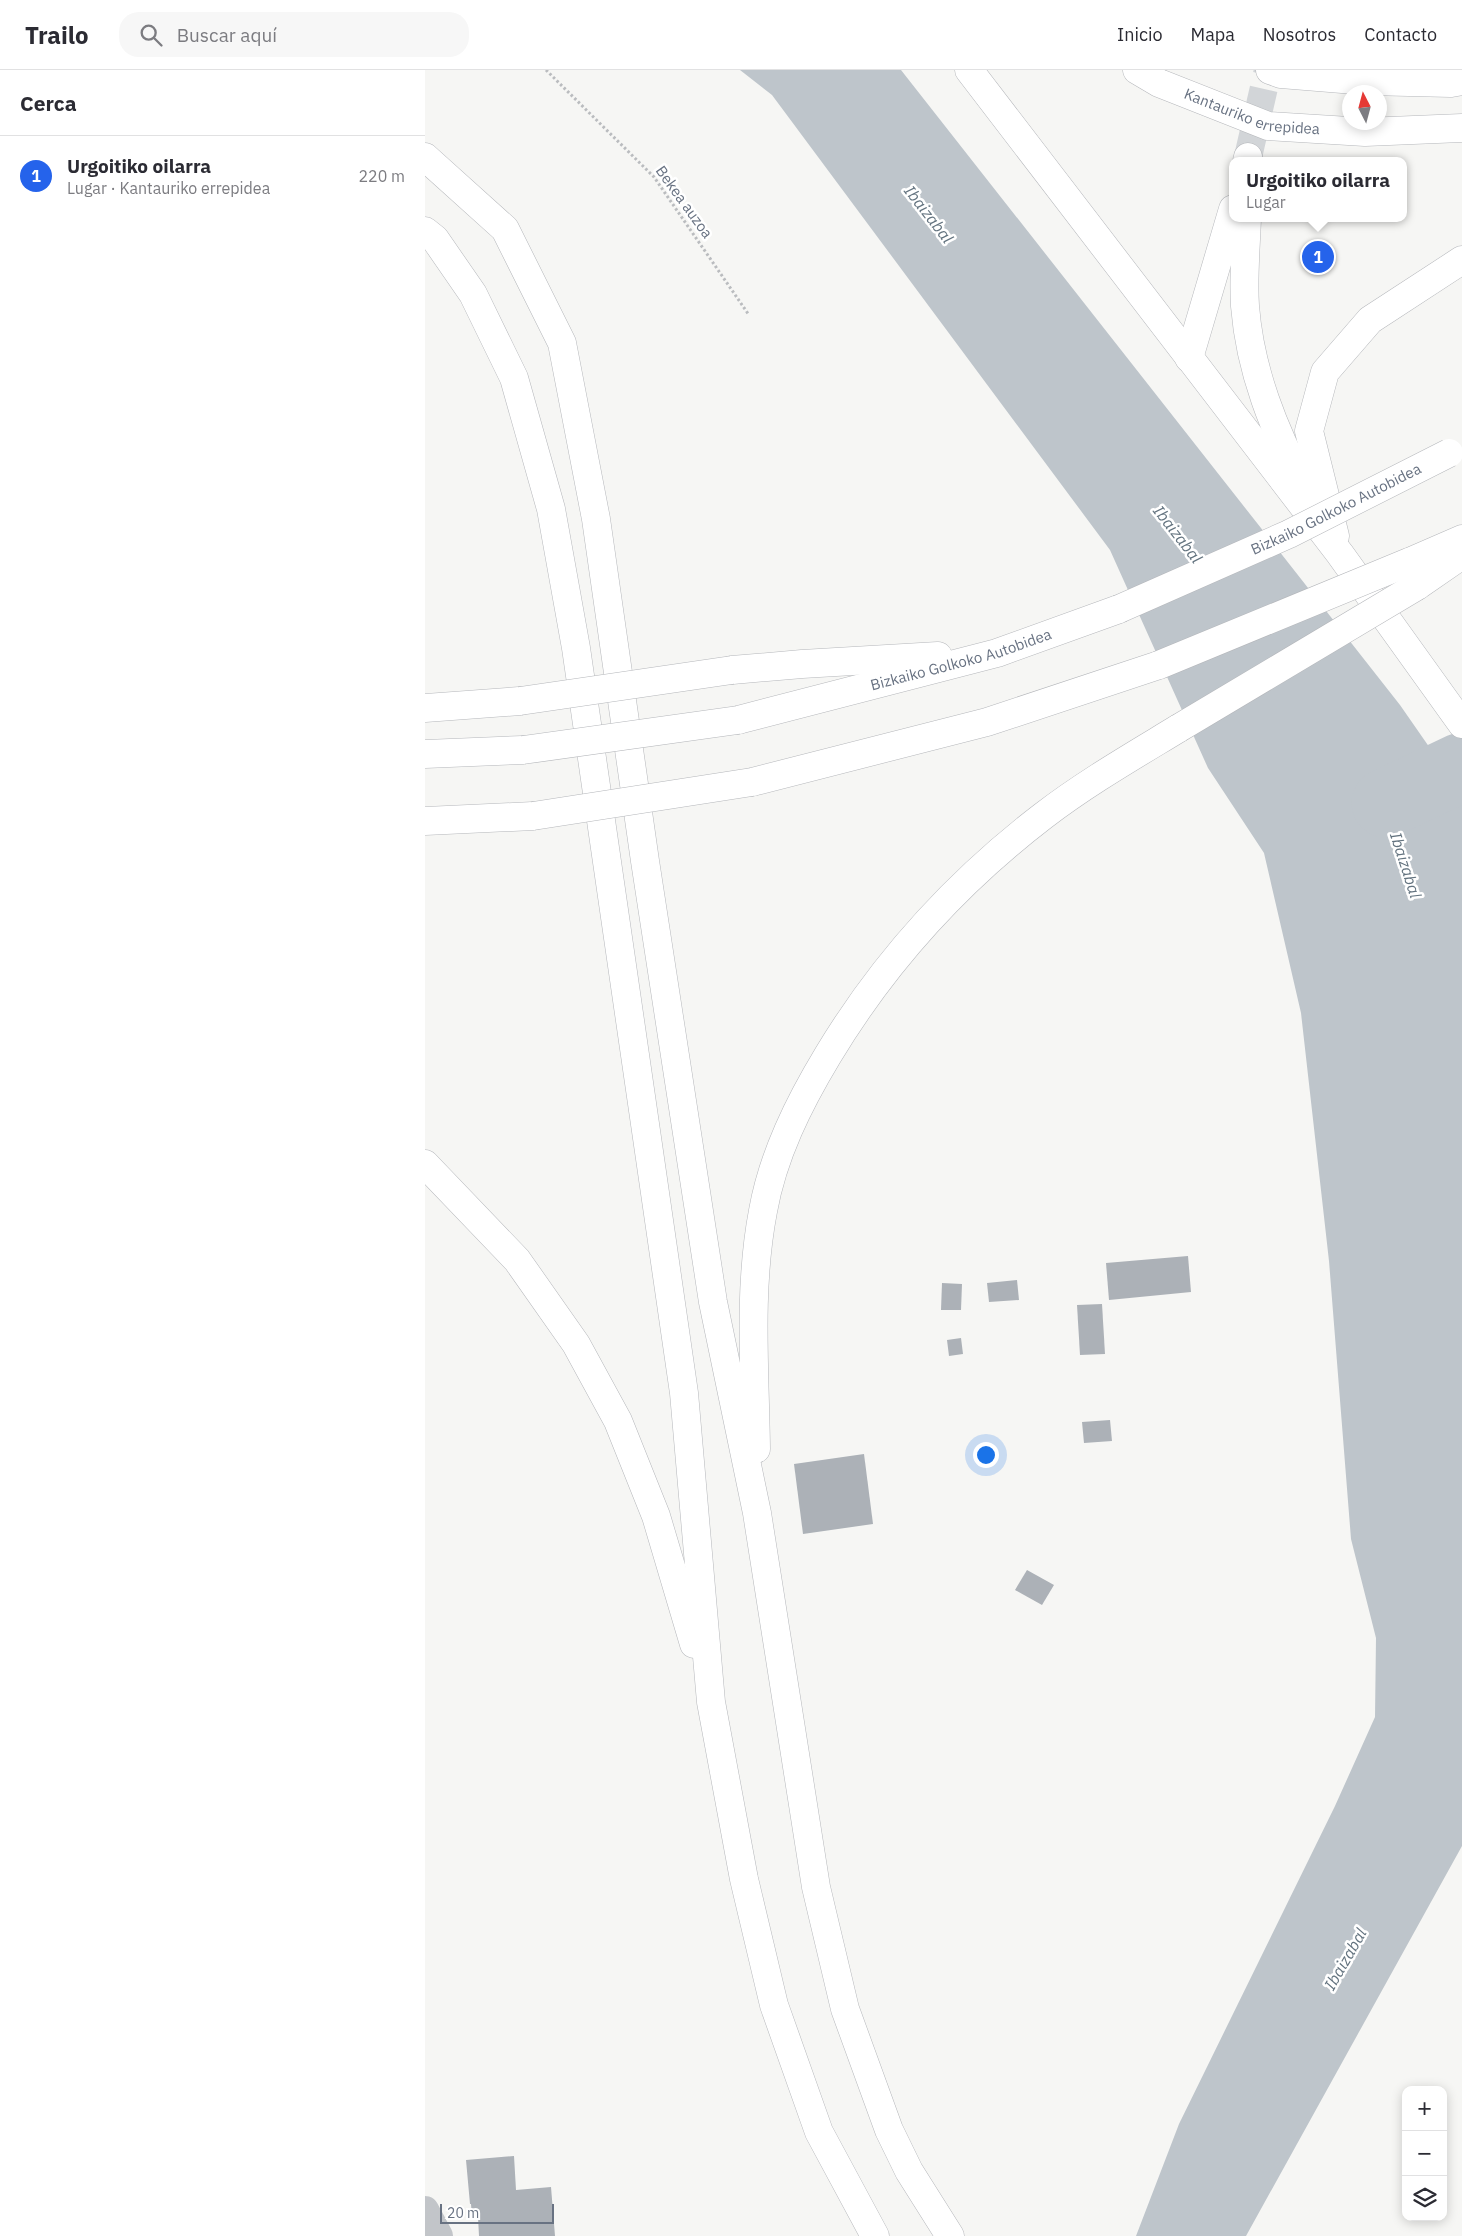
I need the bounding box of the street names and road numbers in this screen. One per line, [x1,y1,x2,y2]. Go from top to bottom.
street label: Kantauriko errepidea [1181,84,1321,138]
street label: Bekea auzoa [652,162,717,242]
street label: Bizkaiko Golkoko Autobidea [1248,459,1424,559]
street label: Bizkaiko Golkoko Autobidea [868,624,1054,694]

